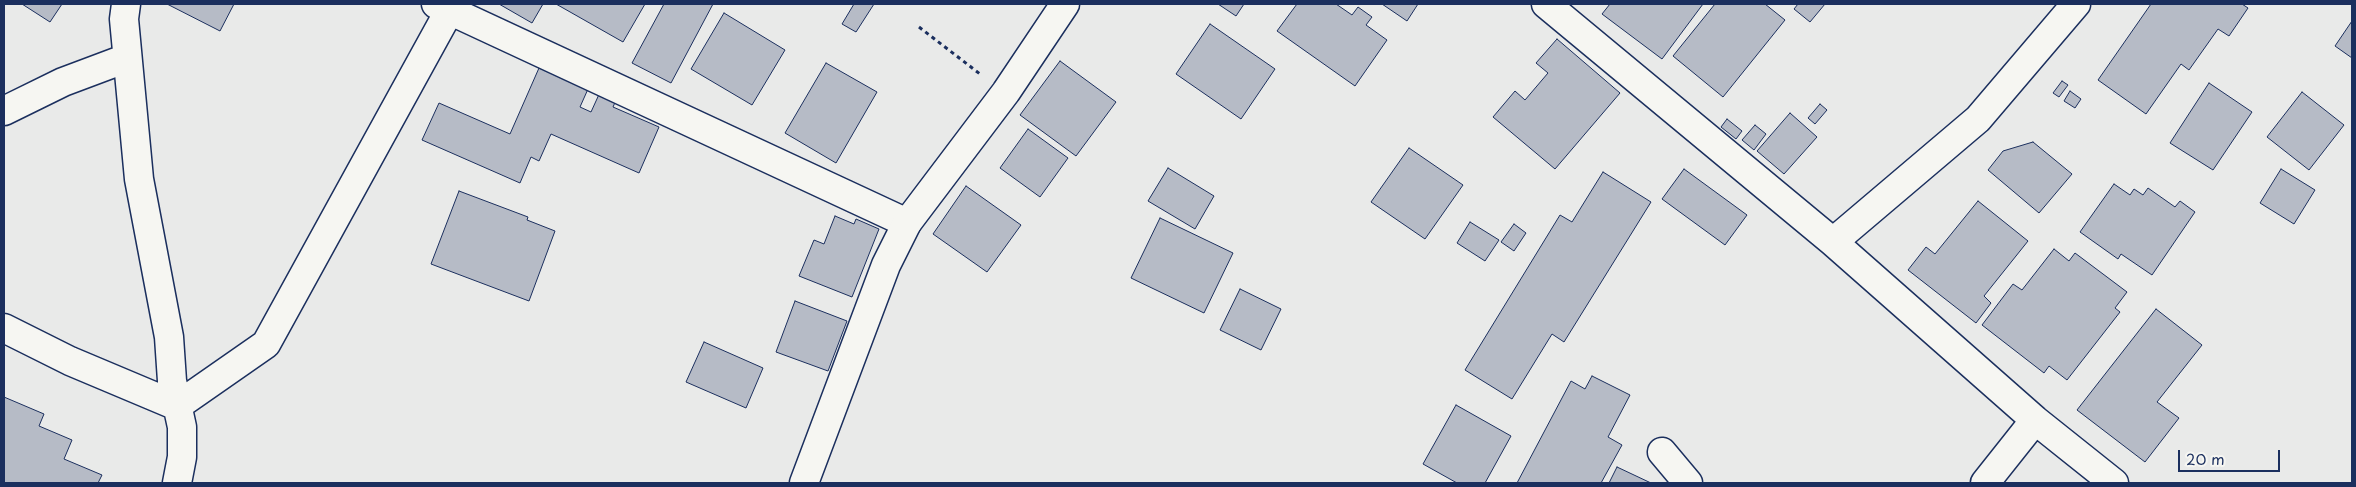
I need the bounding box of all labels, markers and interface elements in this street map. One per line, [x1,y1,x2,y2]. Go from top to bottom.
scale bar [2181,440,2284,472]
text: 20 m [2186,447,2225,470]

